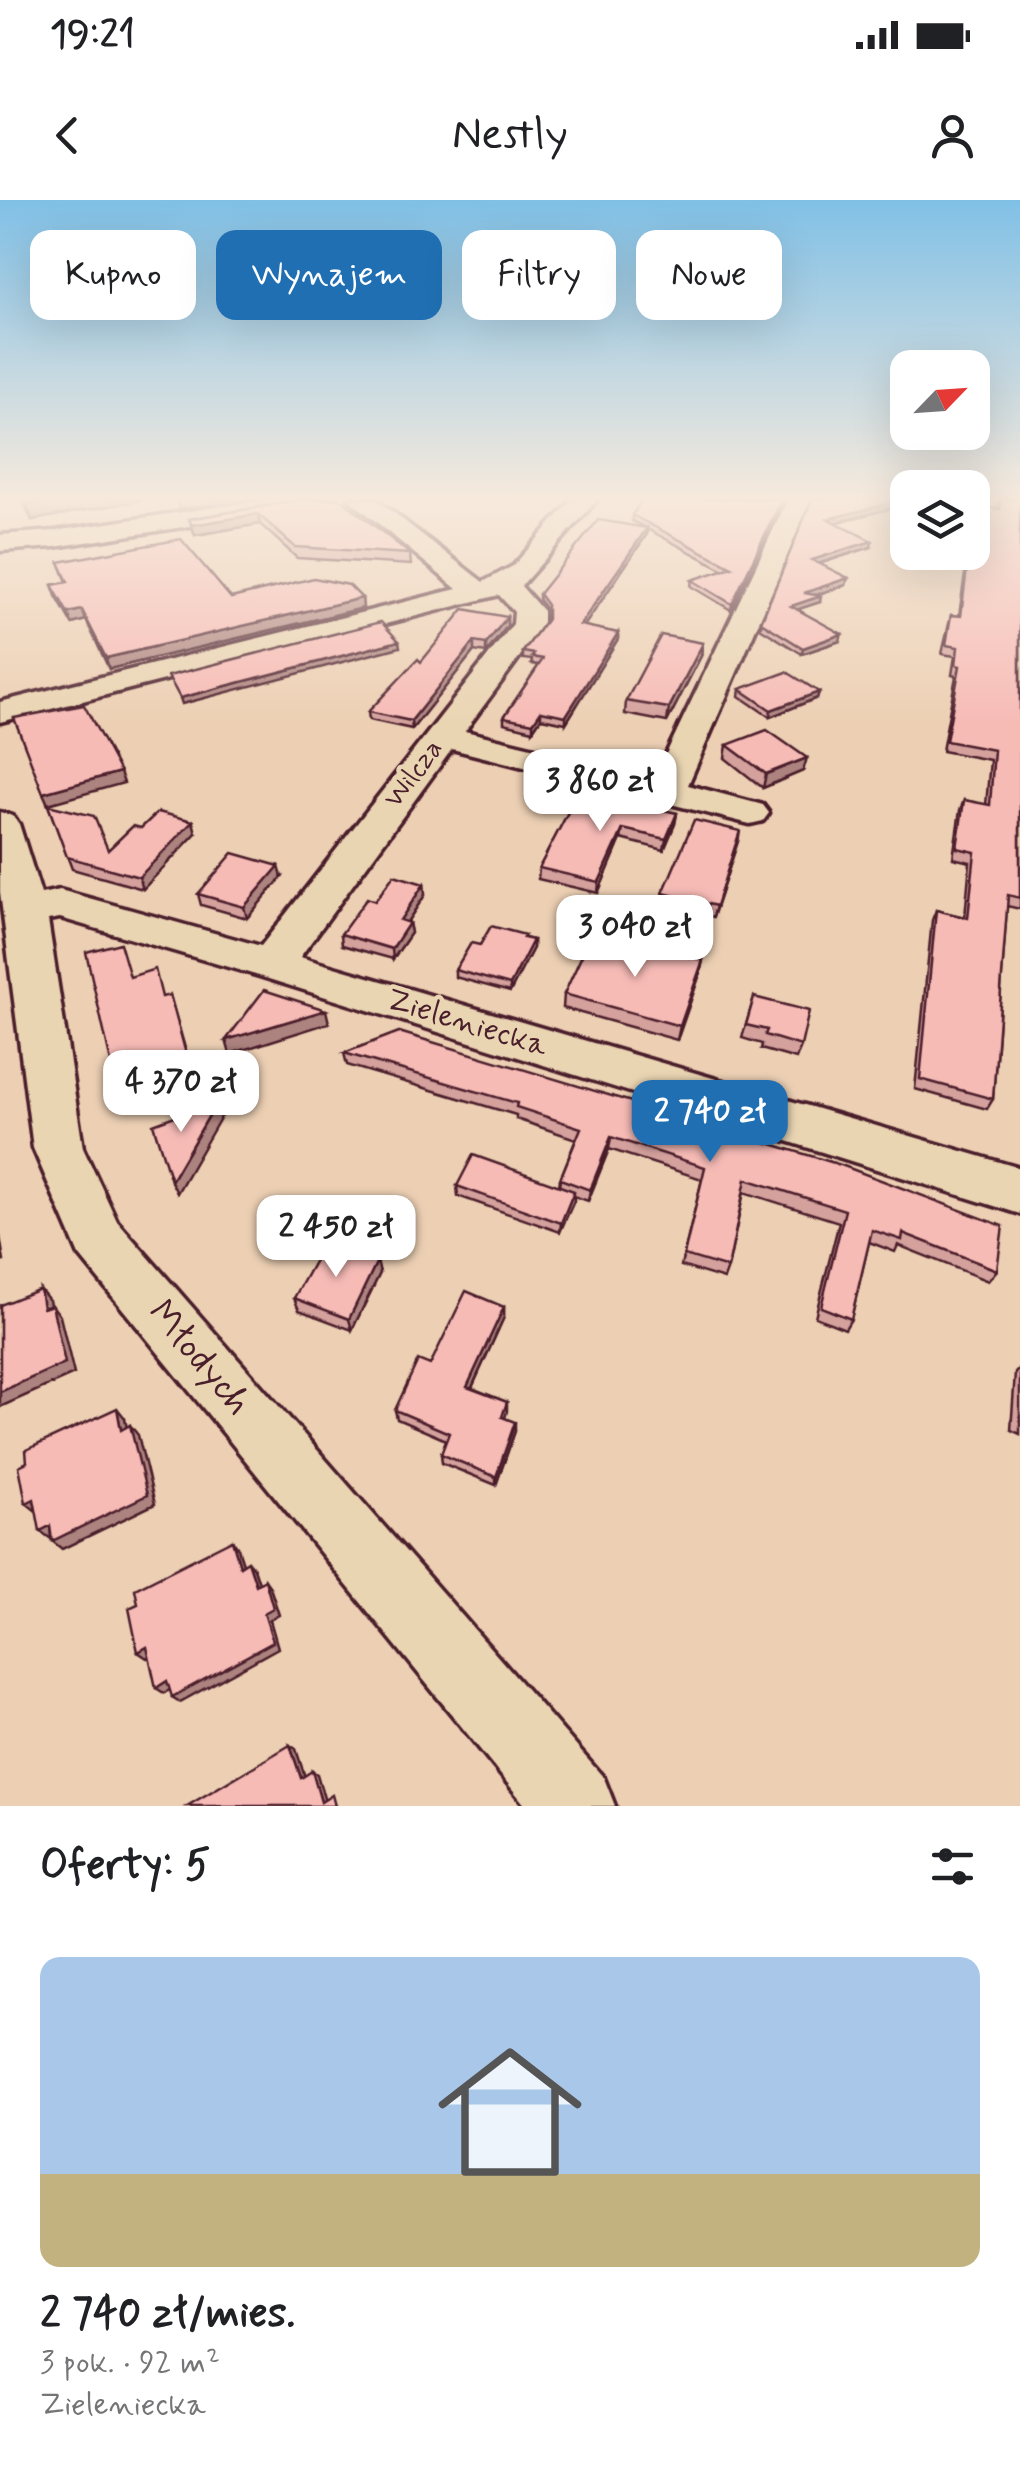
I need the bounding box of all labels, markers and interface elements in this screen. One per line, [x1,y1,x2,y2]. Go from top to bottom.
text: 19:21 [50,11,135,60]
text: Nestly [452,106,568,165]
icon: back [40,108,95,163]
icon: person [925,108,980,163]
chip: Kupno [30,230,196,320]
chip: Wynajem [216,230,442,320]
chip: Filtry [462,230,616,320]
chip: Nowe [636,230,782,320]
north arrow [890,350,990,450]
map controls [890,350,990,570]
button: layers [890,470,990,570]
street label: Wilcza [376,732,452,816]
pin: 3 860 zł [497,749,703,834]
text: 3 860 zł [546,760,654,802]
pin: 3 040 zł [532,895,738,980]
text: 3 040 zł [578,906,692,948]
street label: Zieleniecka [382,979,553,1068]
pin: 4 370 zł [78,1050,284,1135]
text: 4 370 zł [125,1061,237,1103]
pin: 2 740 zł [607,1080,813,1165]
text: 2 740 zł [654,1091,766,1133]
pin: 2 450 zł [233,1195,439,1280]
text: 2 450 zł [279,1206,393,1248]
street label: Młodych [136,1290,262,1426]
text: Oferty: 5 [40,1839,210,1894]
icon: filters [925,1839,980,1894]
icon: home [420,2022,600,2202]
text: 2 740 zł/mies. [40,2287,295,2342]
text: 3 pok. · 92 m² [40,2342,220,2384]
text: Zieleniecka [40,2384,206,2426]

